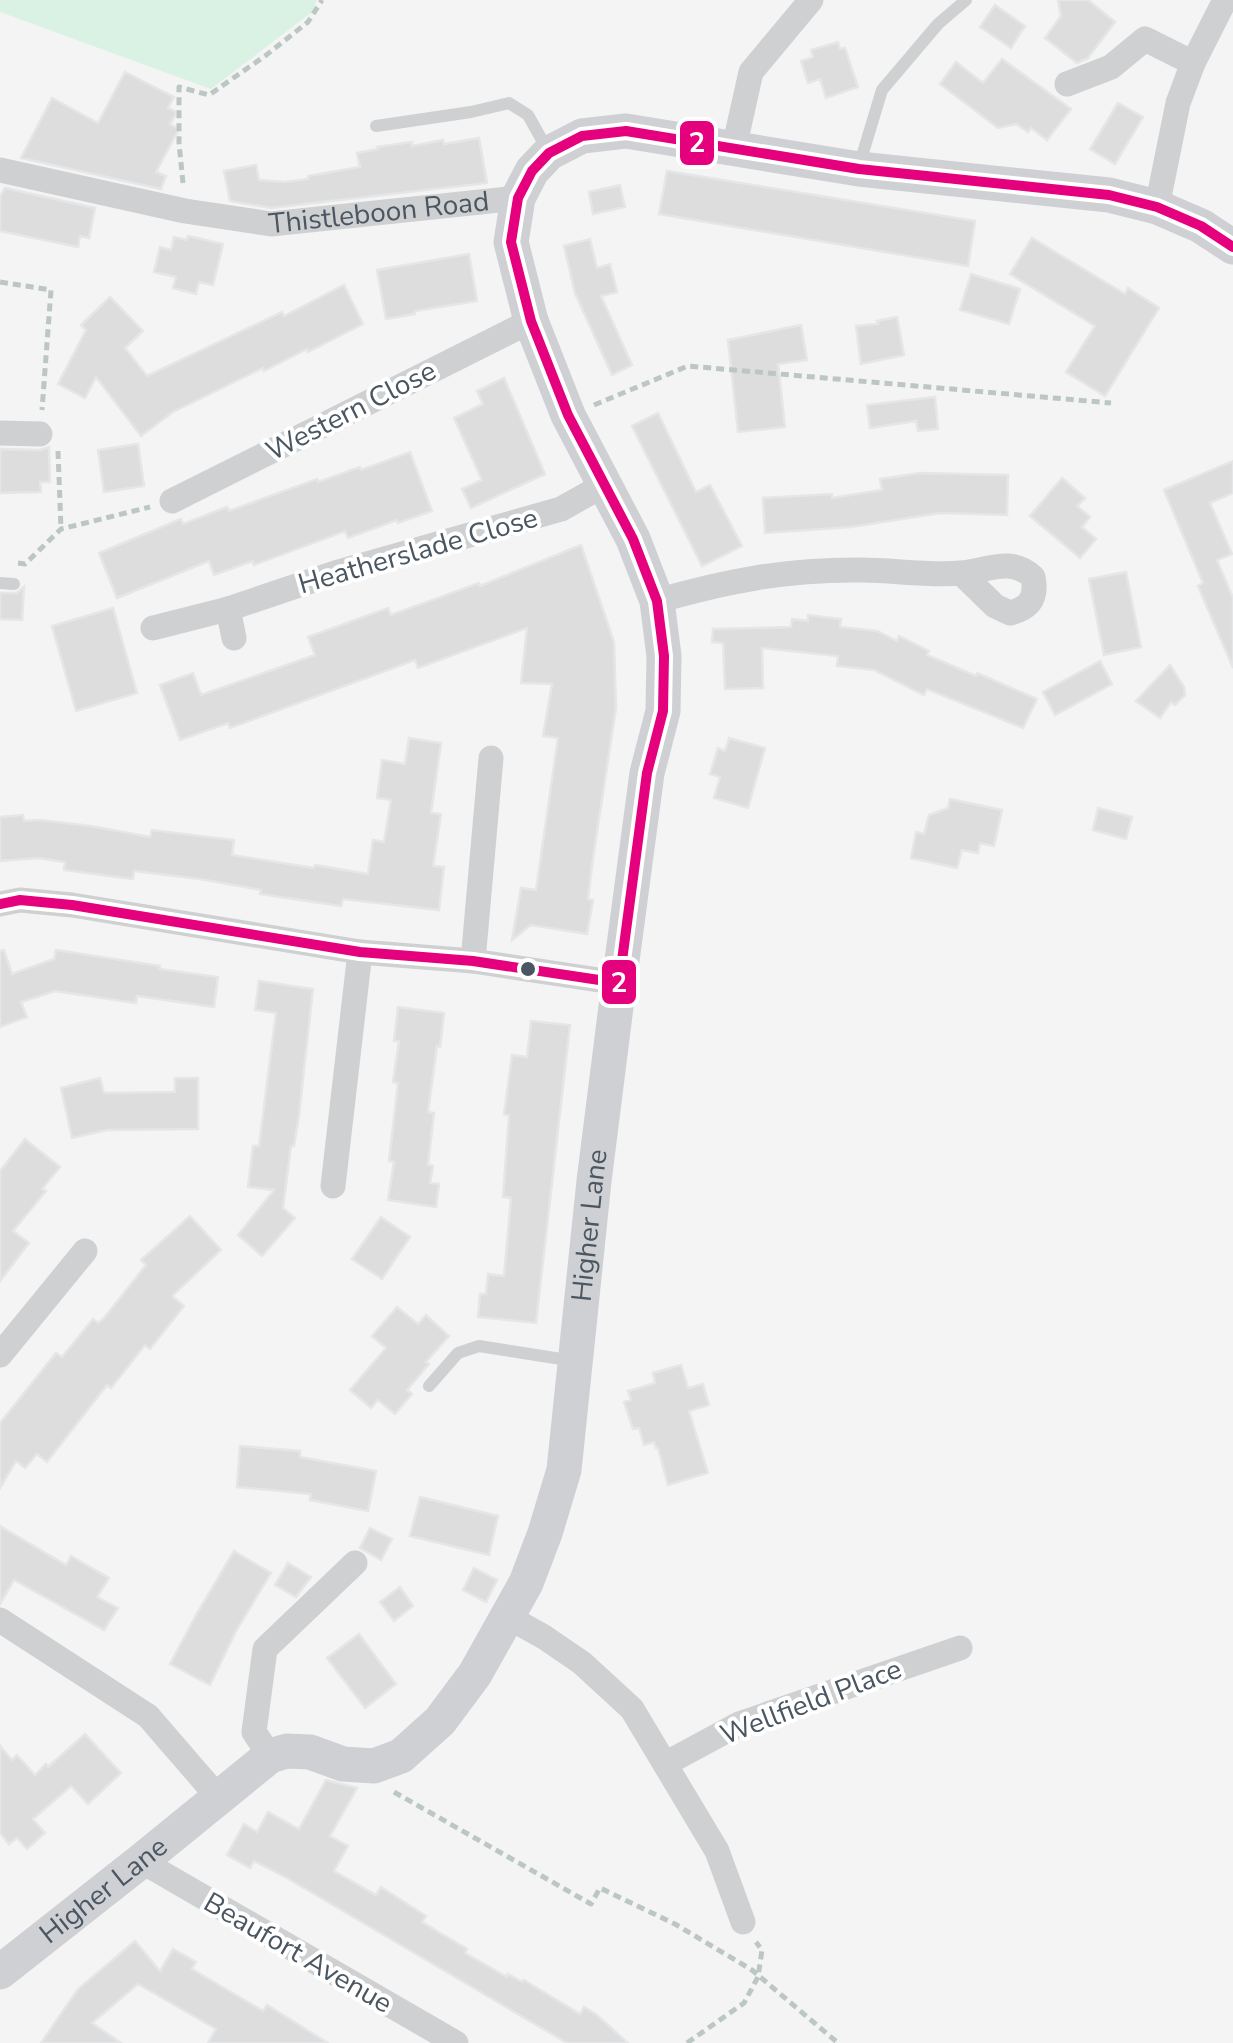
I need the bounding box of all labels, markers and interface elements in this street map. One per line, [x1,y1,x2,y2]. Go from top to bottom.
line badge: 2 [678,119,716,167]
text: 2 [689,124,705,162]
street label: Thistleboon Road [267,182,491,243]
street label: Western Close [260,352,442,470]
street label: Heatherslade Close [294,499,542,603]
line badge: 2 [600,958,638,1006]
unlabelled marker [518,959,538,979]
text: 2 [611,964,627,1002]
street label: Higher Lane [563,1147,617,1304]
street label: Wellfield Place [715,1650,907,1754]
street label: Higher Lane [32,1828,176,1953]
street label: Beaufort Avenue [197,1884,399,2022]

